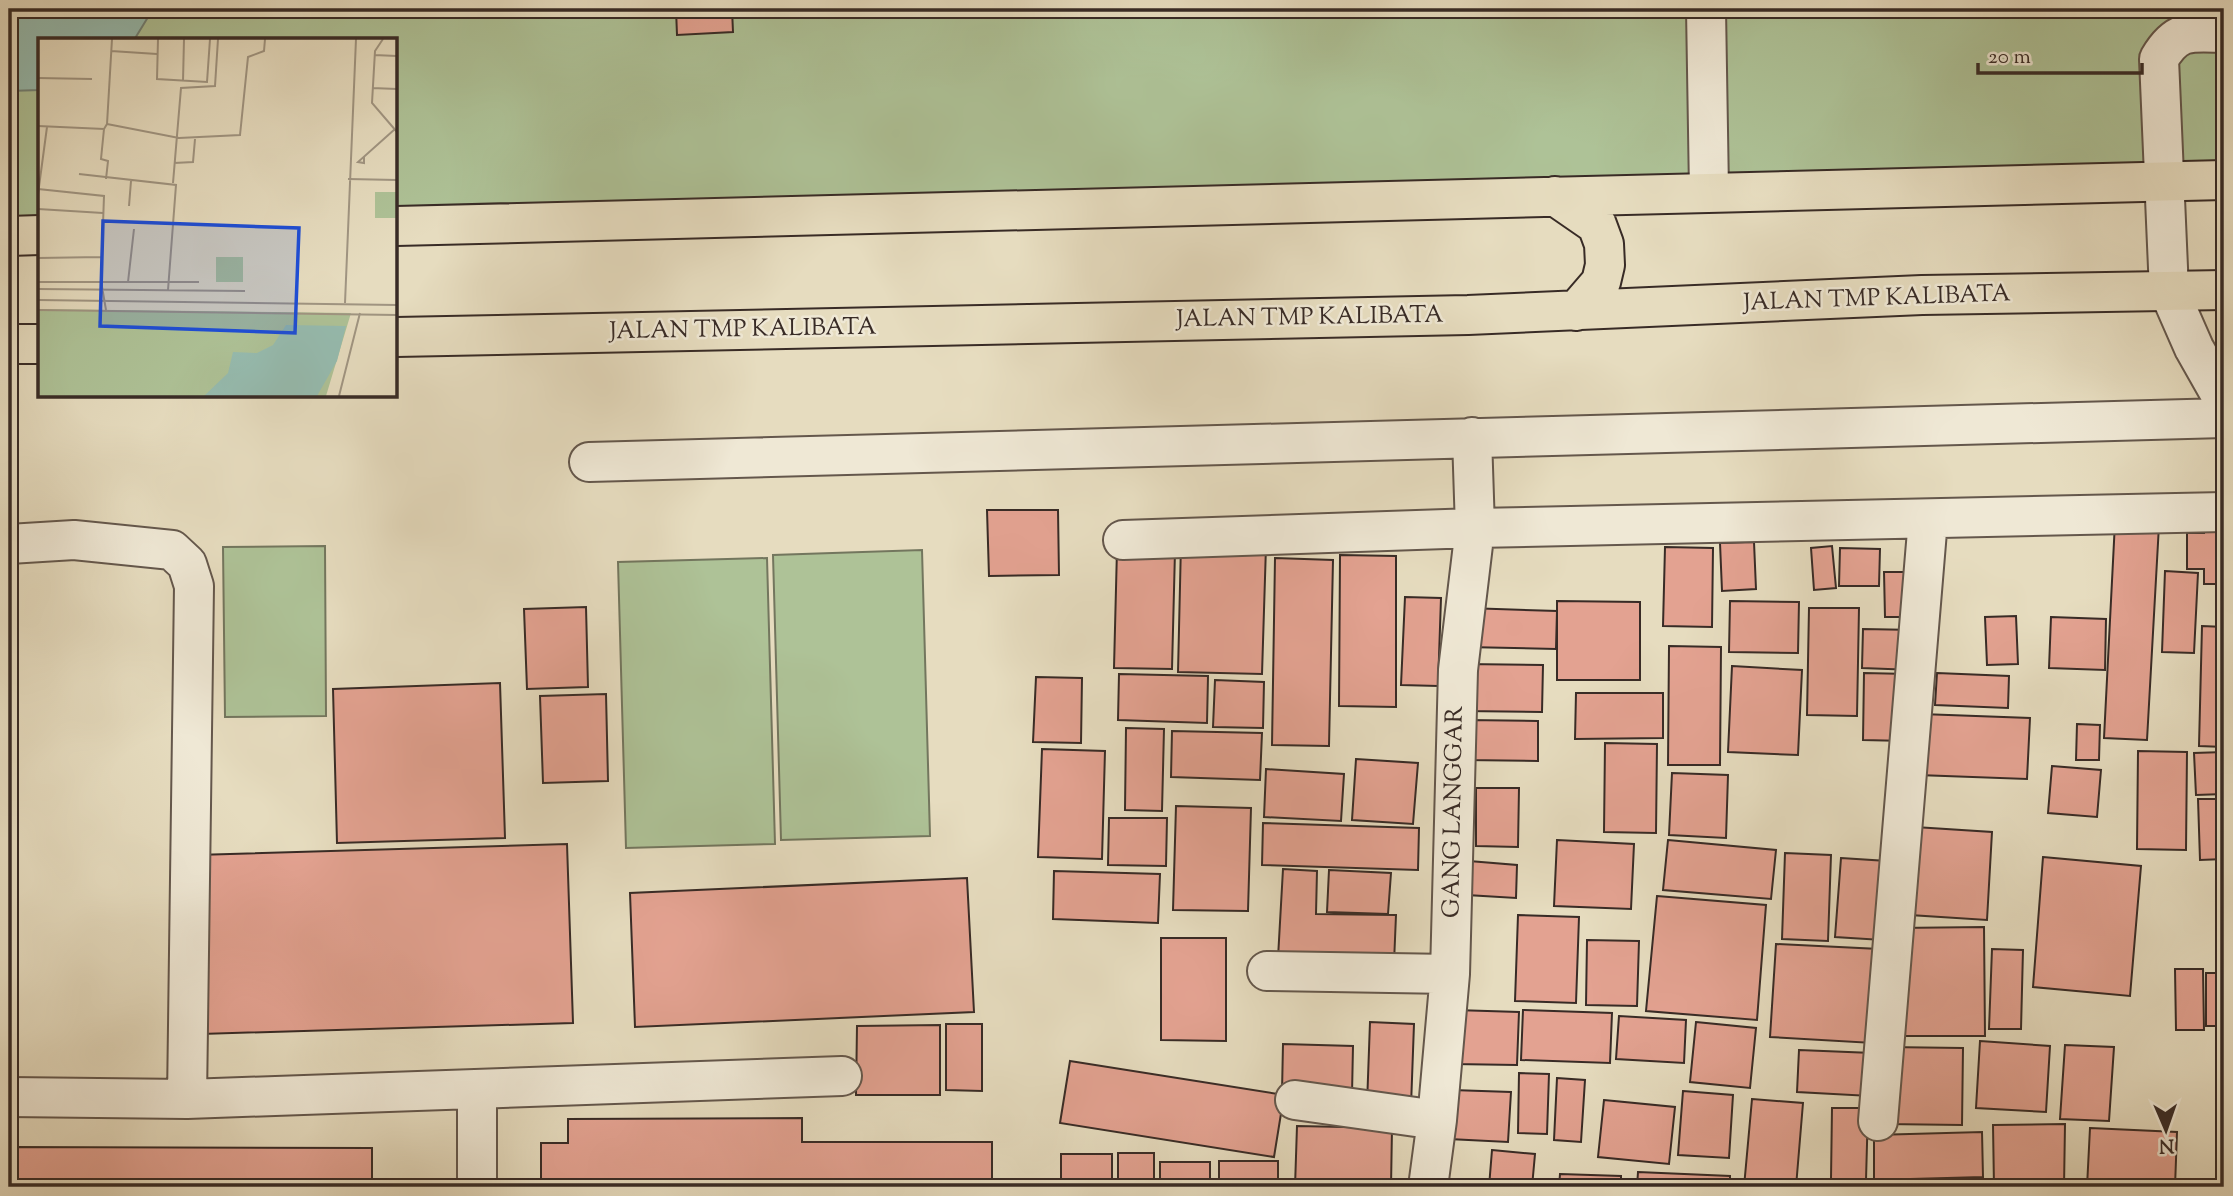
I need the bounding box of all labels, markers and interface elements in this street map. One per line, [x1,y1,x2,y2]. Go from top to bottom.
scale bar [1978,32,2142,76]
inset map [38,38,397,397]
text: 20 m [1988,43,2031,73]
street label: JALAN TMP KALIBATA [1741,277,2012,321]
street label: JALAN TMP KALIBATA [1174,299,1445,337]
street label: JALAN TMP KALIBATA [607,311,878,349]
street label: GANG LANGGAR [1435,705,1473,918]
north arrow [2132,1094,2202,1164]
text: N [2158,1131,2175,1158]

